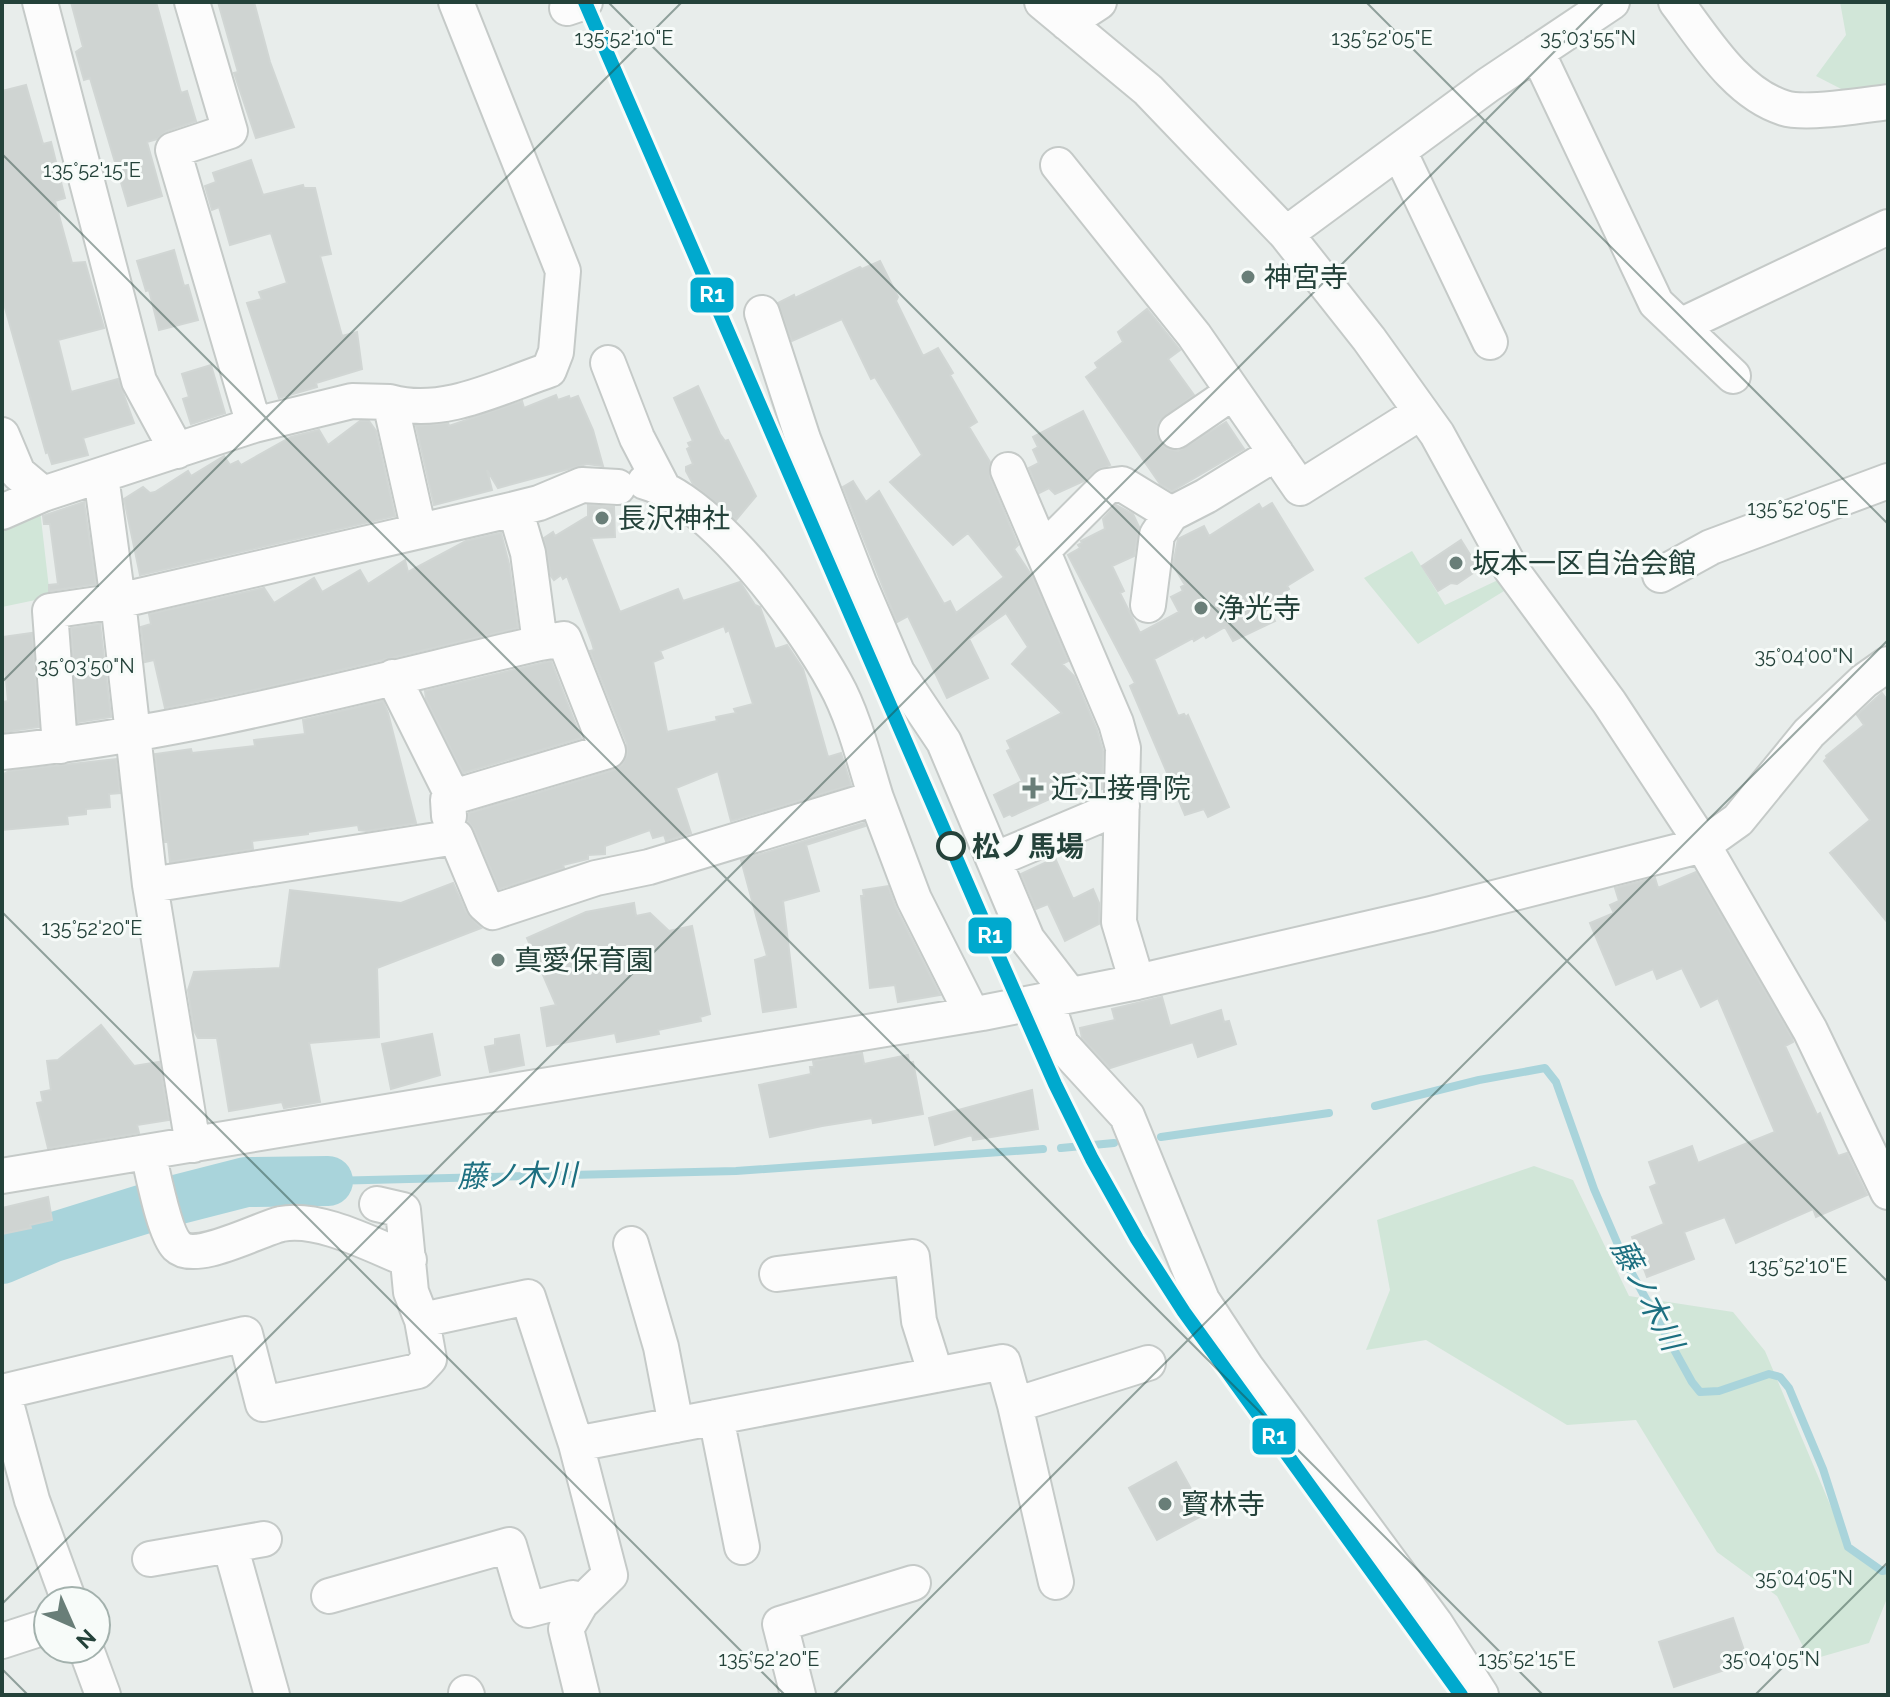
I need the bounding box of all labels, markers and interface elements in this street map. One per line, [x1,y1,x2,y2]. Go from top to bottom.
text: 135°52'10"E [574,26,674,50]
text: 135°52'05"E [1331,26,1433,50]
text: 35°03'55"N [1540,26,1636,50]
text: 135°52'15"E [43,158,141,182]
place label: 神宮寺 [1264,261,1348,294]
marker: 神宮寺 [1239,268,1257,286]
line badge: R1 [689,276,735,314]
text: R1 [699,281,725,307]
text: 135°52'05"E [1747,496,1849,520]
place label: 長沢神社 [618,502,730,535]
marker: 長沢神社 [593,509,611,527]
place label: 坂本一区自治会館 [1472,547,1696,580]
marker: 坂本一区自治会館 [1447,554,1465,572]
place label: 浄光寺 [1217,592,1301,625]
marker: 浄光寺 [1192,599,1210,617]
text: 35°04'00"N [1754,644,1854,668]
text: 35°03'50"N [37,654,135,678]
place label: 近江接骨院 [1051,772,1191,805]
marker: 近江接骨院 [1022,777,1044,799]
place label: 松ノ馬場 [972,830,1084,863]
marker: 松ノ馬場 [937,832,965,860]
text: 135°52'20"E [42,916,142,940]
line badge: R1 [967,916,1013,955]
text: R1 [977,922,1003,948]
place label: 真愛保育園 [514,944,654,977]
marker: 真愛保育園 [489,951,507,969]
water label: 藤ノ木川 [457,1157,580,1194]
water label: 藤ノ木川 [1605,1233,1692,1359]
text: 135°52'10"E [1748,1254,1848,1278]
line badge: R1 [1251,1417,1297,1456]
text: R1 [1261,1423,1287,1449]
place label: 寳林寺 [1181,1488,1265,1521]
marker: 寳林寺 [1156,1495,1174,1513]
text: 35°04'05"N [1755,1566,1853,1590]
north arrow [32,1585,112,1665]
text: N [71,1624,101,1654]
text: 135°52'20"E [719,1647,819,1671]
text: 135°52'15"E [1478,1647,1576,1671]
text: 35°04'05"N [1722,1647,1820,1671]

